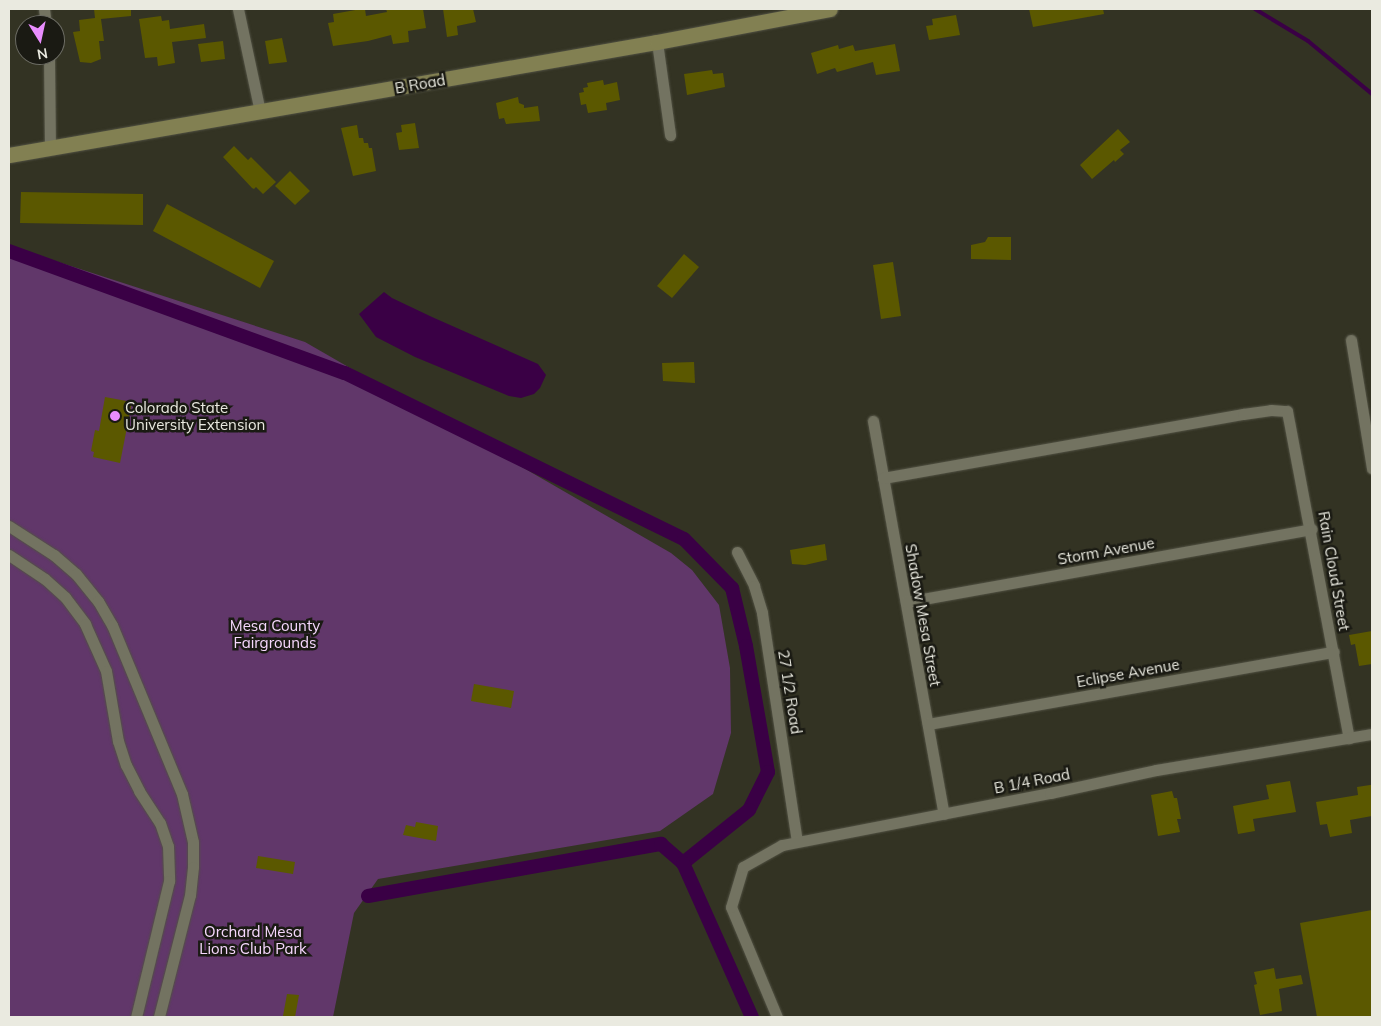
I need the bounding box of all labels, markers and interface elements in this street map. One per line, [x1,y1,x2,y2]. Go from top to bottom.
north arrow [15,15,65,65]
text: N [36,44,49,64]
street label: B Road [393,71,447,97]
place label: Colorado State University Extension [125,398,265,433]
marker: Colorado State University Extension [109,410,121,422]
street label: Rain Cloud Street [1315,510,1353,632]
street label: Storm Avenue [1056,534,1156,568]
street label: Shadow Mesa Street [902,542,944,688]
park label: Mesa County Fairgrounds [230,616,320,651]
street label: 27 1/2 Road [774,649,806,735]
street label: Eclipse Avenue [1075,655,1181,691]
street label: B 1/4 Road [992,765,1072,797]
park label: Orchard Mesa Lions Club Park [199,922,307,957]

